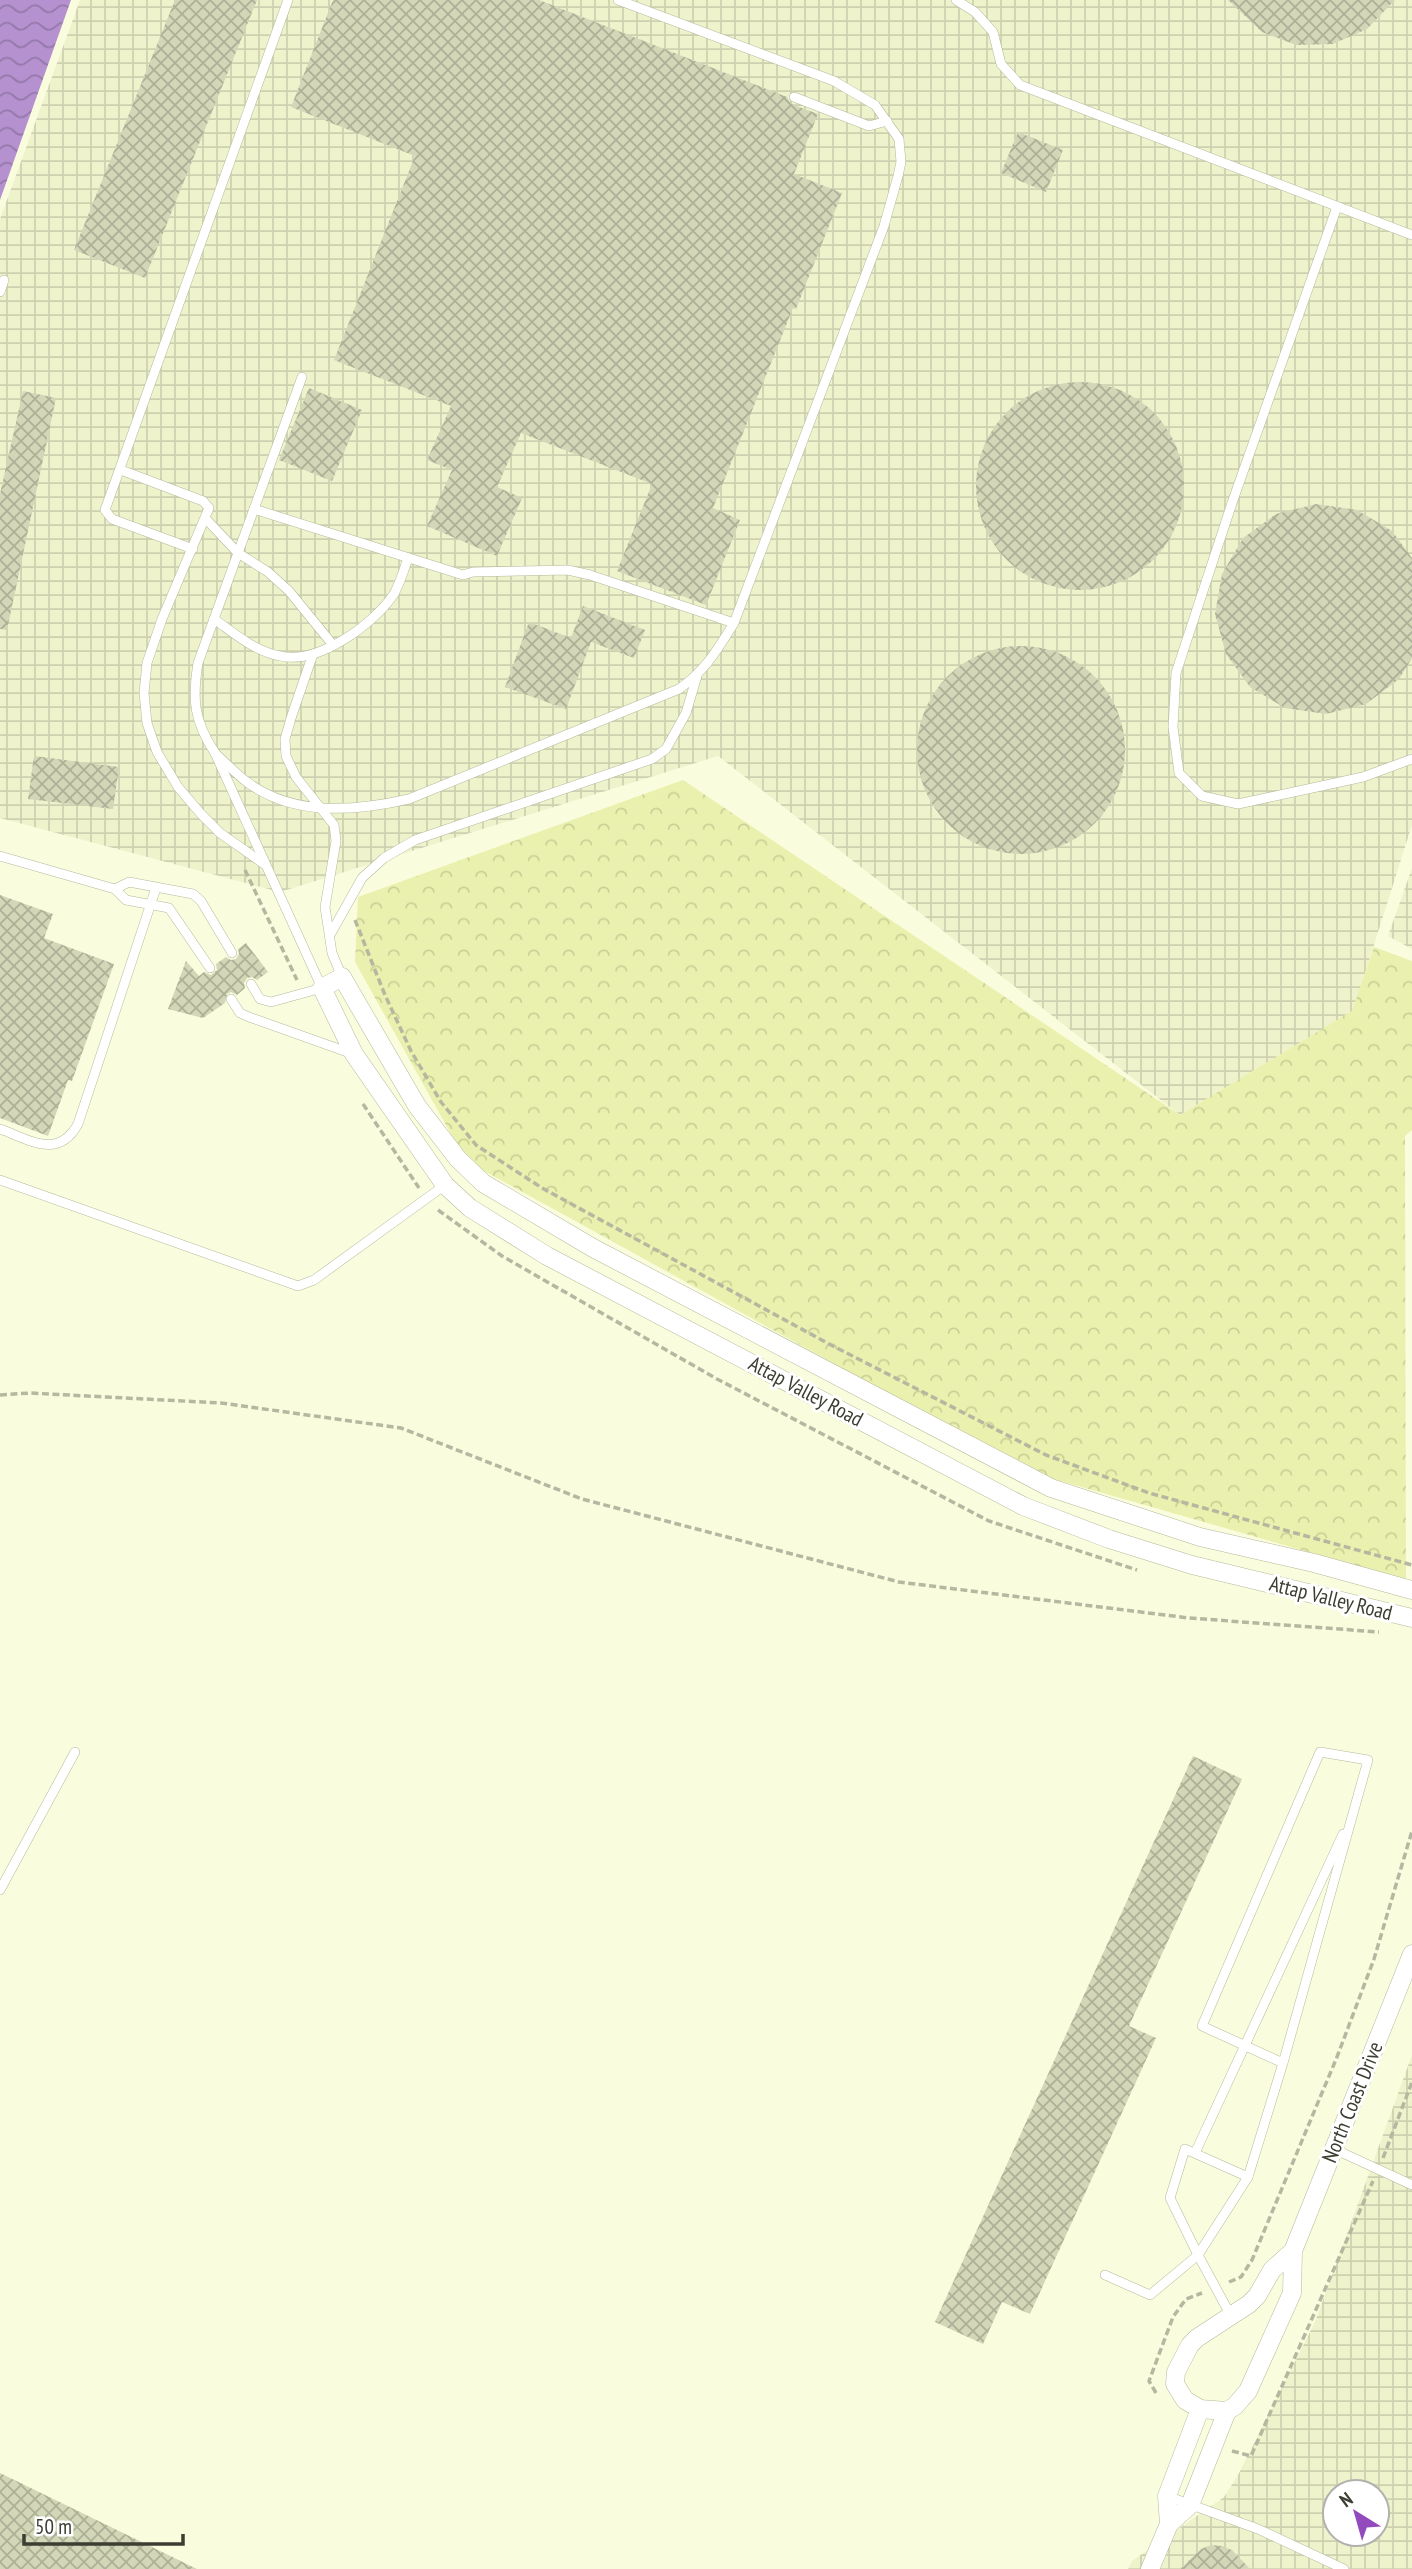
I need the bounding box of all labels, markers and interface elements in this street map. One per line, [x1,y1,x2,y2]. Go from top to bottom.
street label: Attap Valley Road [744,1350,868,1432]
street label: Attap Valley Road [1267,1570,1395,1626]
street label: North Coast Drive [1315,2038,1389,2166]
north arrow [1321,2478,1391,2548]
text: N [1334,2487,1357,2512]
scale bar [24,2502,184,2546]
text: 50 m [35,2513,72,2540]

